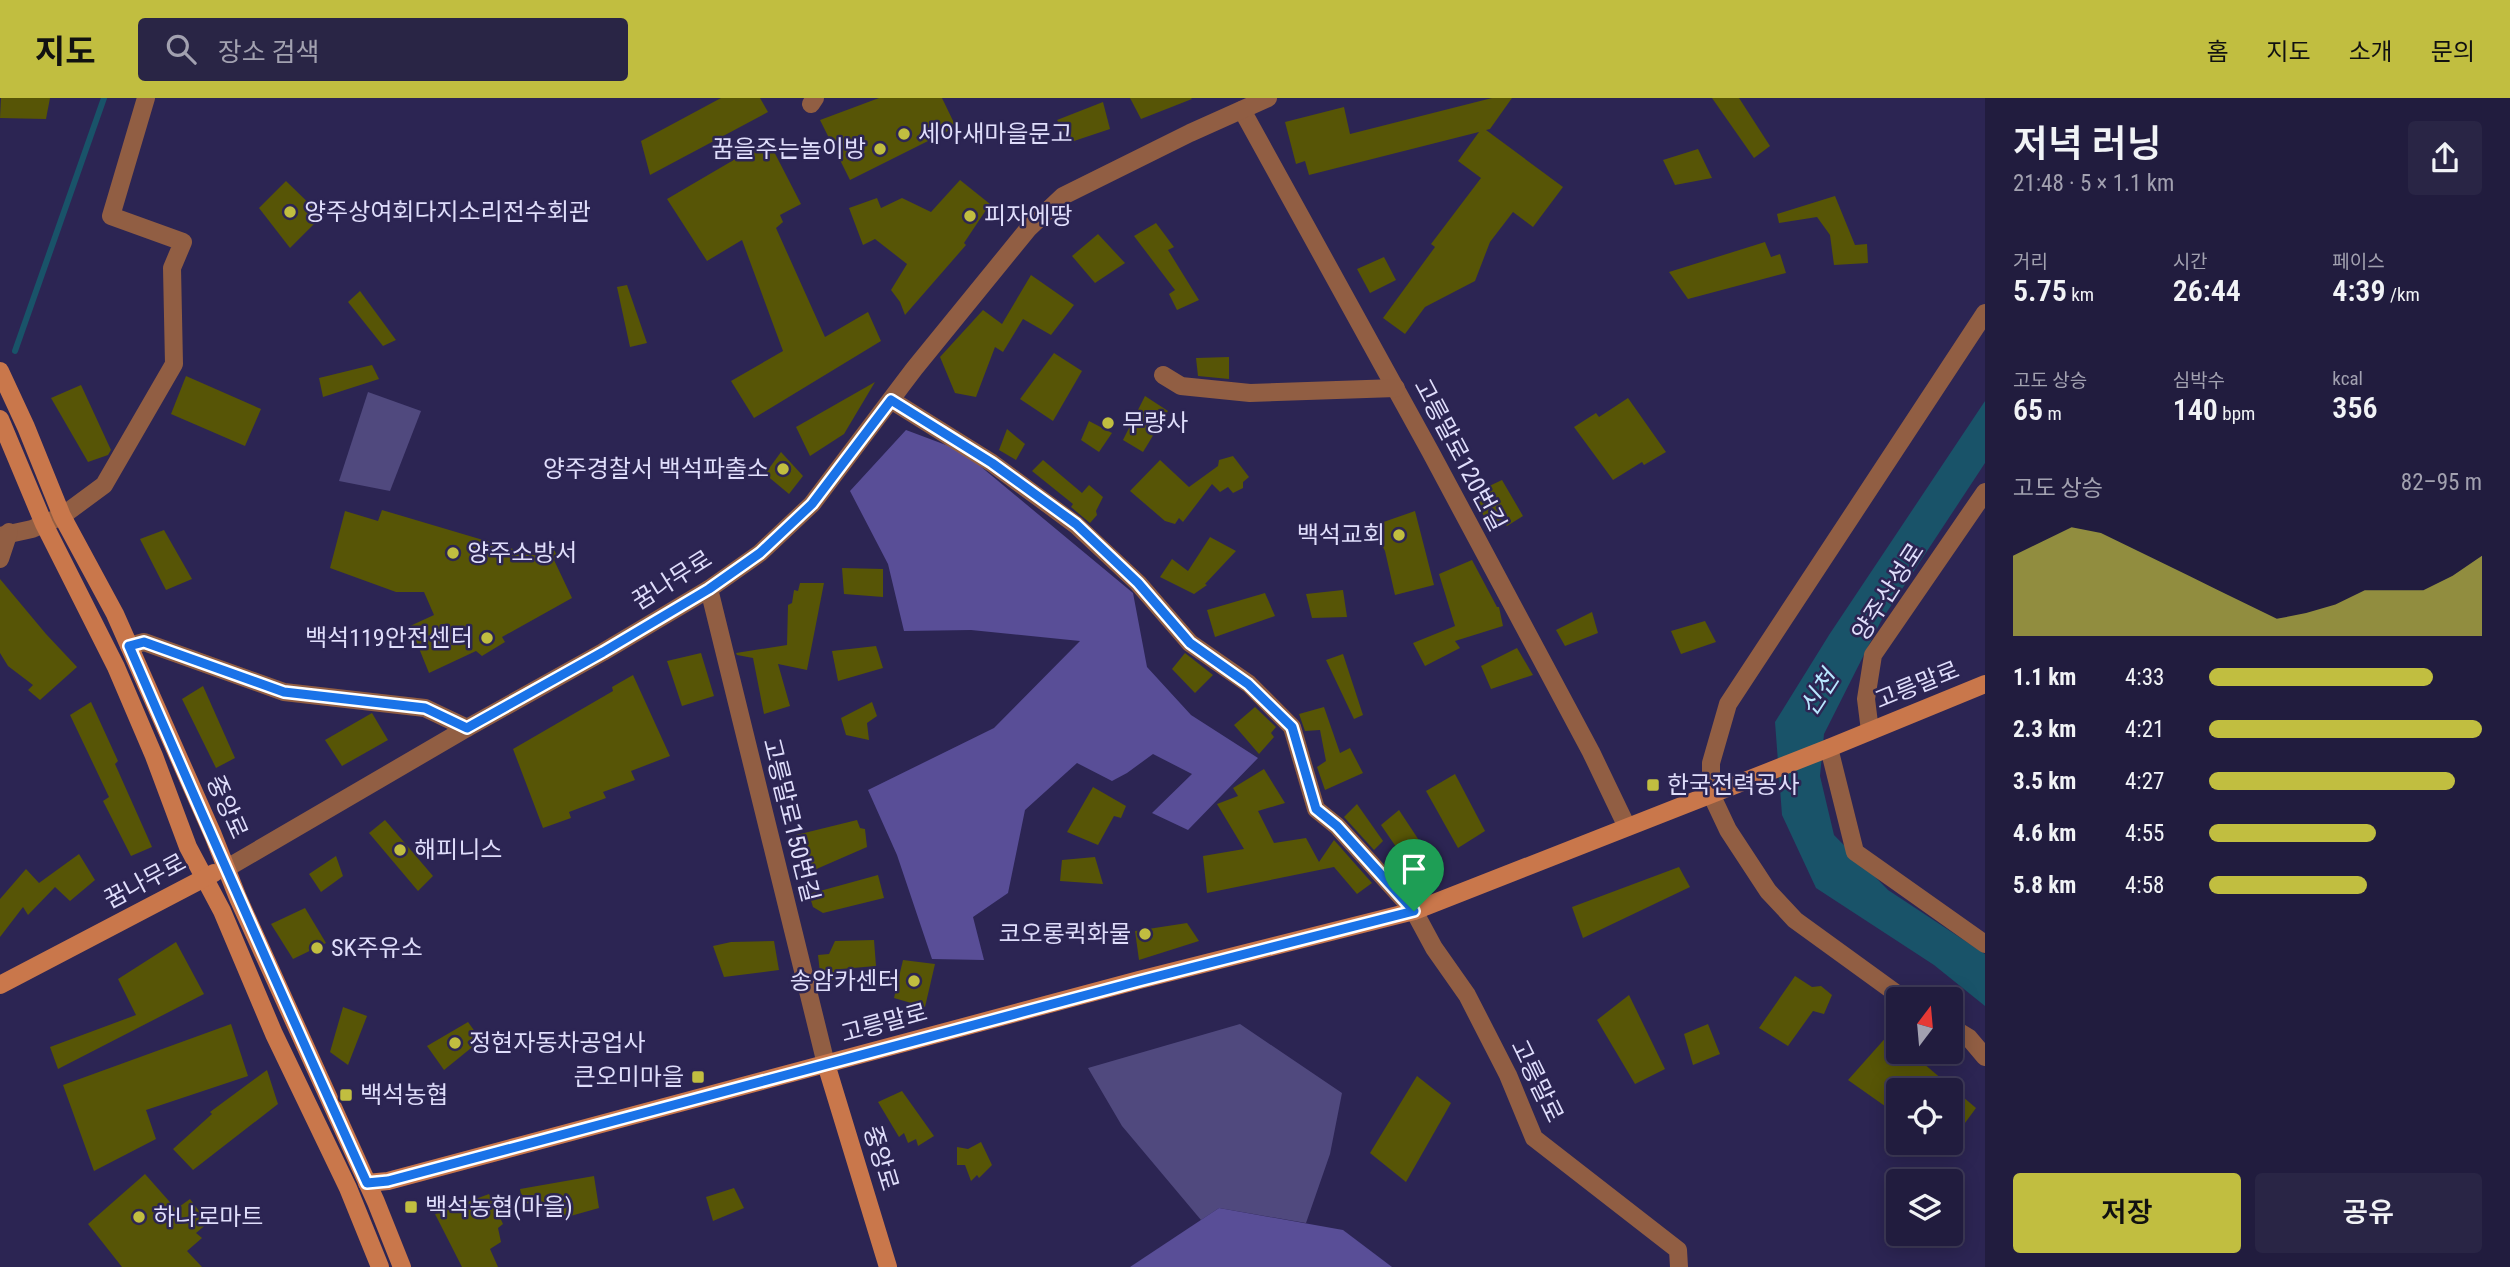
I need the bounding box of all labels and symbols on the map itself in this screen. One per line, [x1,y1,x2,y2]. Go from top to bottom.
place label: 세아새마을문고 [918,120,1073,148]
marker: 세아새마을문고 [896,126,912,142]
place label: 꿈을주는놀이방 [711,135,866,163]
marker: 꿈을주는놀이방 [872,141,888,157]
place label: 양주상여회다지소리전수회관 [304,198,591,226]
place label: 피자에땅 [984,202,1072,230]
marker: 양주상여회다지소리전수회관 [282,204,298,220]
marker: 피자에땅 [962,208,978,224]
street label: 고릉말로120번길 [1408,374,1512,536]
place label: 무량사 [1122,409,1188,437]
marker: 무량사 [1100,415,1116,431]
place label: 양주경찰서 백석파출소 [543,455,769,483]
marker: 양주경찰서 백석파출소 [775,461,791,477]
place label: 백석교회 [1297,521,1385,549]
marker: 백석교회 [1391,527,1407,543]
street label: 양주산성로 [1846,538,1930,646]
place label: 양주소방서 [467,539,577,567]
marker: 양주소방서 [445,545,461,561]
street label: 꿈나무로 [627,545,717,615]
place label: 백석119안전센터 [305,624,473,652]
marker: 백석119안전센터 [479,630,495,646]
street label: 고릉말로 [1871,655,1963,715]
water label: 신천 [1793,662,1846,721]
street label: 고릉말로150번길 [757,735,825,905]
street label: 중앙로 [201,771,253,843]
place label: 한국전력공사 [1667,771,1799,799]
marker: 한국전력공사 [1645,777,1661,793]
place label: 해피니스 [414,836,502,864]
pin [1384,839,1444,911]
marker: 해피니스 [392,842,408,858]
street label: 꿈나무로 [99,848,191,914]
place label: 코오롱퀵화물 [999,920,1131,948]
marker: 코오롱퀵화물 [1137,926,1153,942]
place label: SK주유소 [331,934,423,962]
marker: SK주유소 [309,940,325,956]
place label: 송암카센터 [790,967,900,995]
marker: 송암카센터 [906,973,922,989]
north arrow [1886,987,1964,1064]
street label: 고릉말로 [838,998,930,1048]
place label: 정현자동차공업사 [469,1029,646,1057]
marker: 정현자동차공업사 [447,1035,463,1051]
street label: 고릉말로 [1505,1035,1569,1127]
place label: 큰오미마을 [574,1063,684,1091]
marker: 큰오미마을 [690,1069,706,1085]
place label: 백석농협 [360,1081,448,1109]
marker: 백석농협 [338,1087,354,1103]
street label: 중앙로 [858,1122,904,1194]
place label: 백석농협(마을) [425,1193,573,1221]
marker: 백석농협(마을) [403,1199,419,1215]
place label: 하나로마트 [153,1203,263,1231]
marker: 하나로마트 [131,1209,147,1225]

